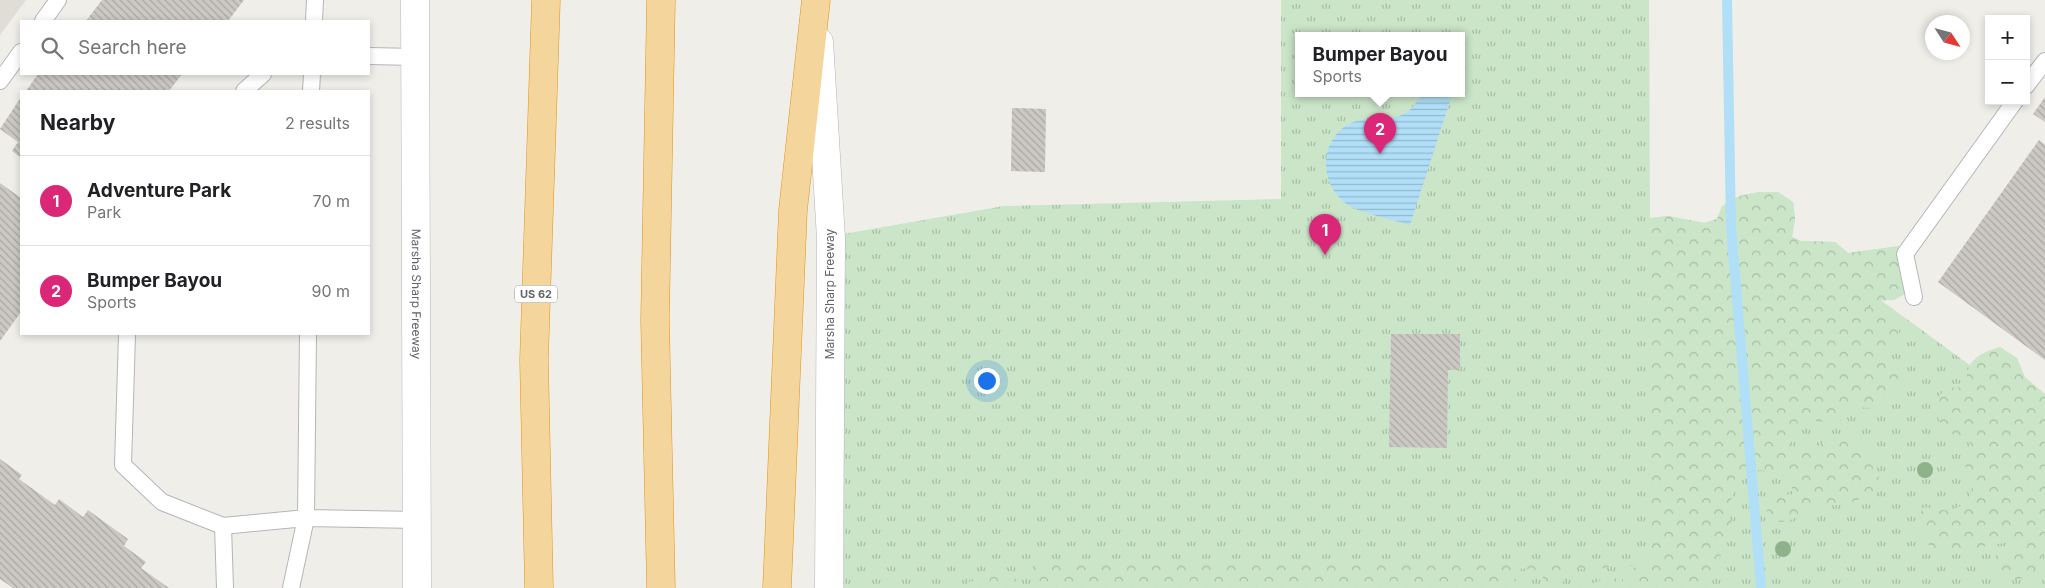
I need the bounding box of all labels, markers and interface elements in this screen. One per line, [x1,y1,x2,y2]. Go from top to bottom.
north arrow [1925,15,1970,60]
map controls [1985,15,2030,105]
button: + [1985,15,2030,60]
search box [20,20,370,75]
popup [1295,32,1465,97]
icon: search [38,34,66,62]
text: Search here [78,36,187,59]
text: Bumper Bayou [1312,43,1448,66]
button: − [1985,60,2030,105]
text: Sports [1312,66,1362,86]
text: Nearby [40,110,115,135]
text: 2 results [285,113,350,133]
pin: 2 [1364,113,1396,154]
text: Adventure Park [87,179,231,202]
text: 1 [53,191,59,211]
text: 70 m [313,191,350,211]
text: Park [87,202,121,222]
pin: 1 [1309,214,1341,255]
street label: Marsha Sharp Freeway [822,228,837,359]
street label: Marsha Sharp Freeway [409,229,424,360]
text: Bumper Bayou [87,269,222,292]
text: 2 [51,281,61,301]
text: 90 m [311,281,350,301]
road number: US 62 [515,286,557,302]
text: Sports [87,292,136,312]
your location [974,368,1000,394]

